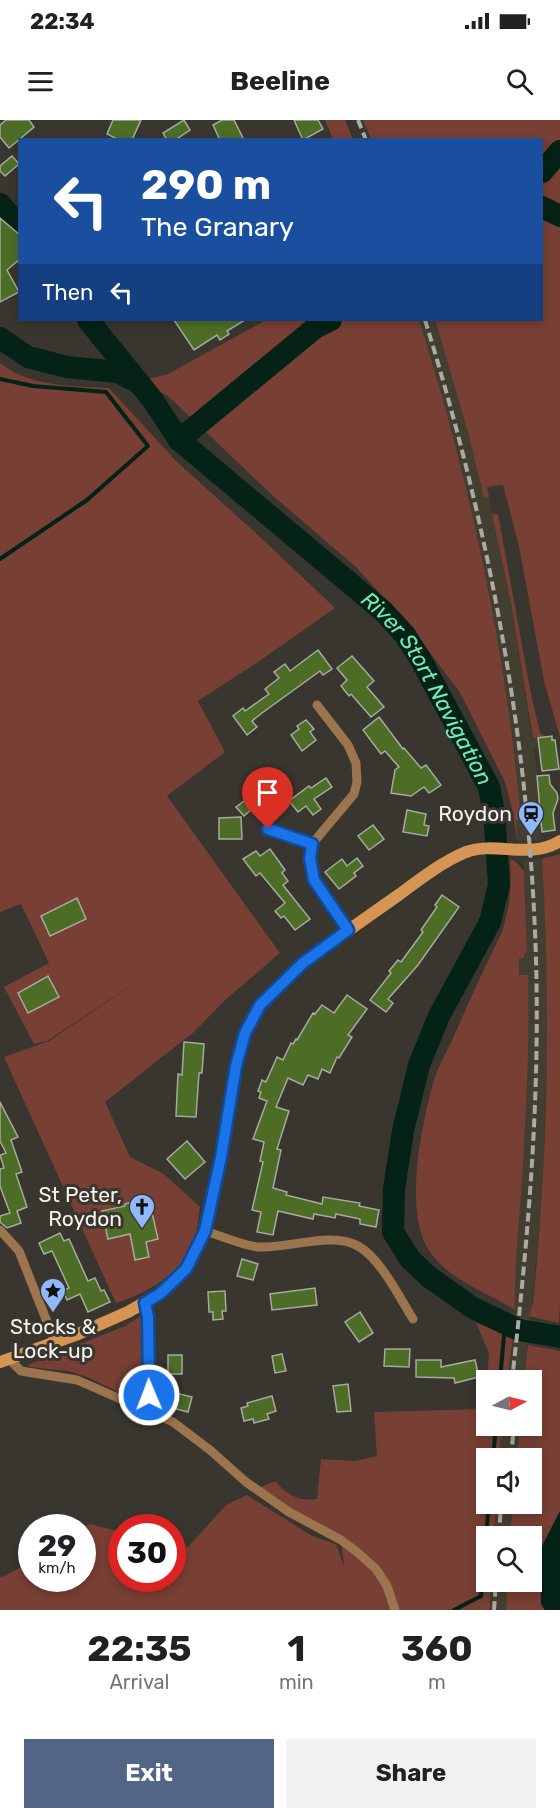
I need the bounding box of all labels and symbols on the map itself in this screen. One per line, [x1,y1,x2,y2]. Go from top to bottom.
water label: River Stort Navigation [356,586,498,790]
pin [242,767,293,829]
station icon: Roydon [516,799,546,837]
place label: Roydon [438,801,512,826]
place label: St Peter, Roydon [39,1182,122,1231]
church icon: St Peter, Roydon [127,1192,157,1230]
place icon: Stocks & Lock-up [38,1276,68,1314]
place label: Stocks & Lock-up [10,1314,96,1363]
position arrow [117,1363,181,1427]
north arrow [476,1370,542,1436]
speed limit sign: 30 [108,1514,186,1592]

